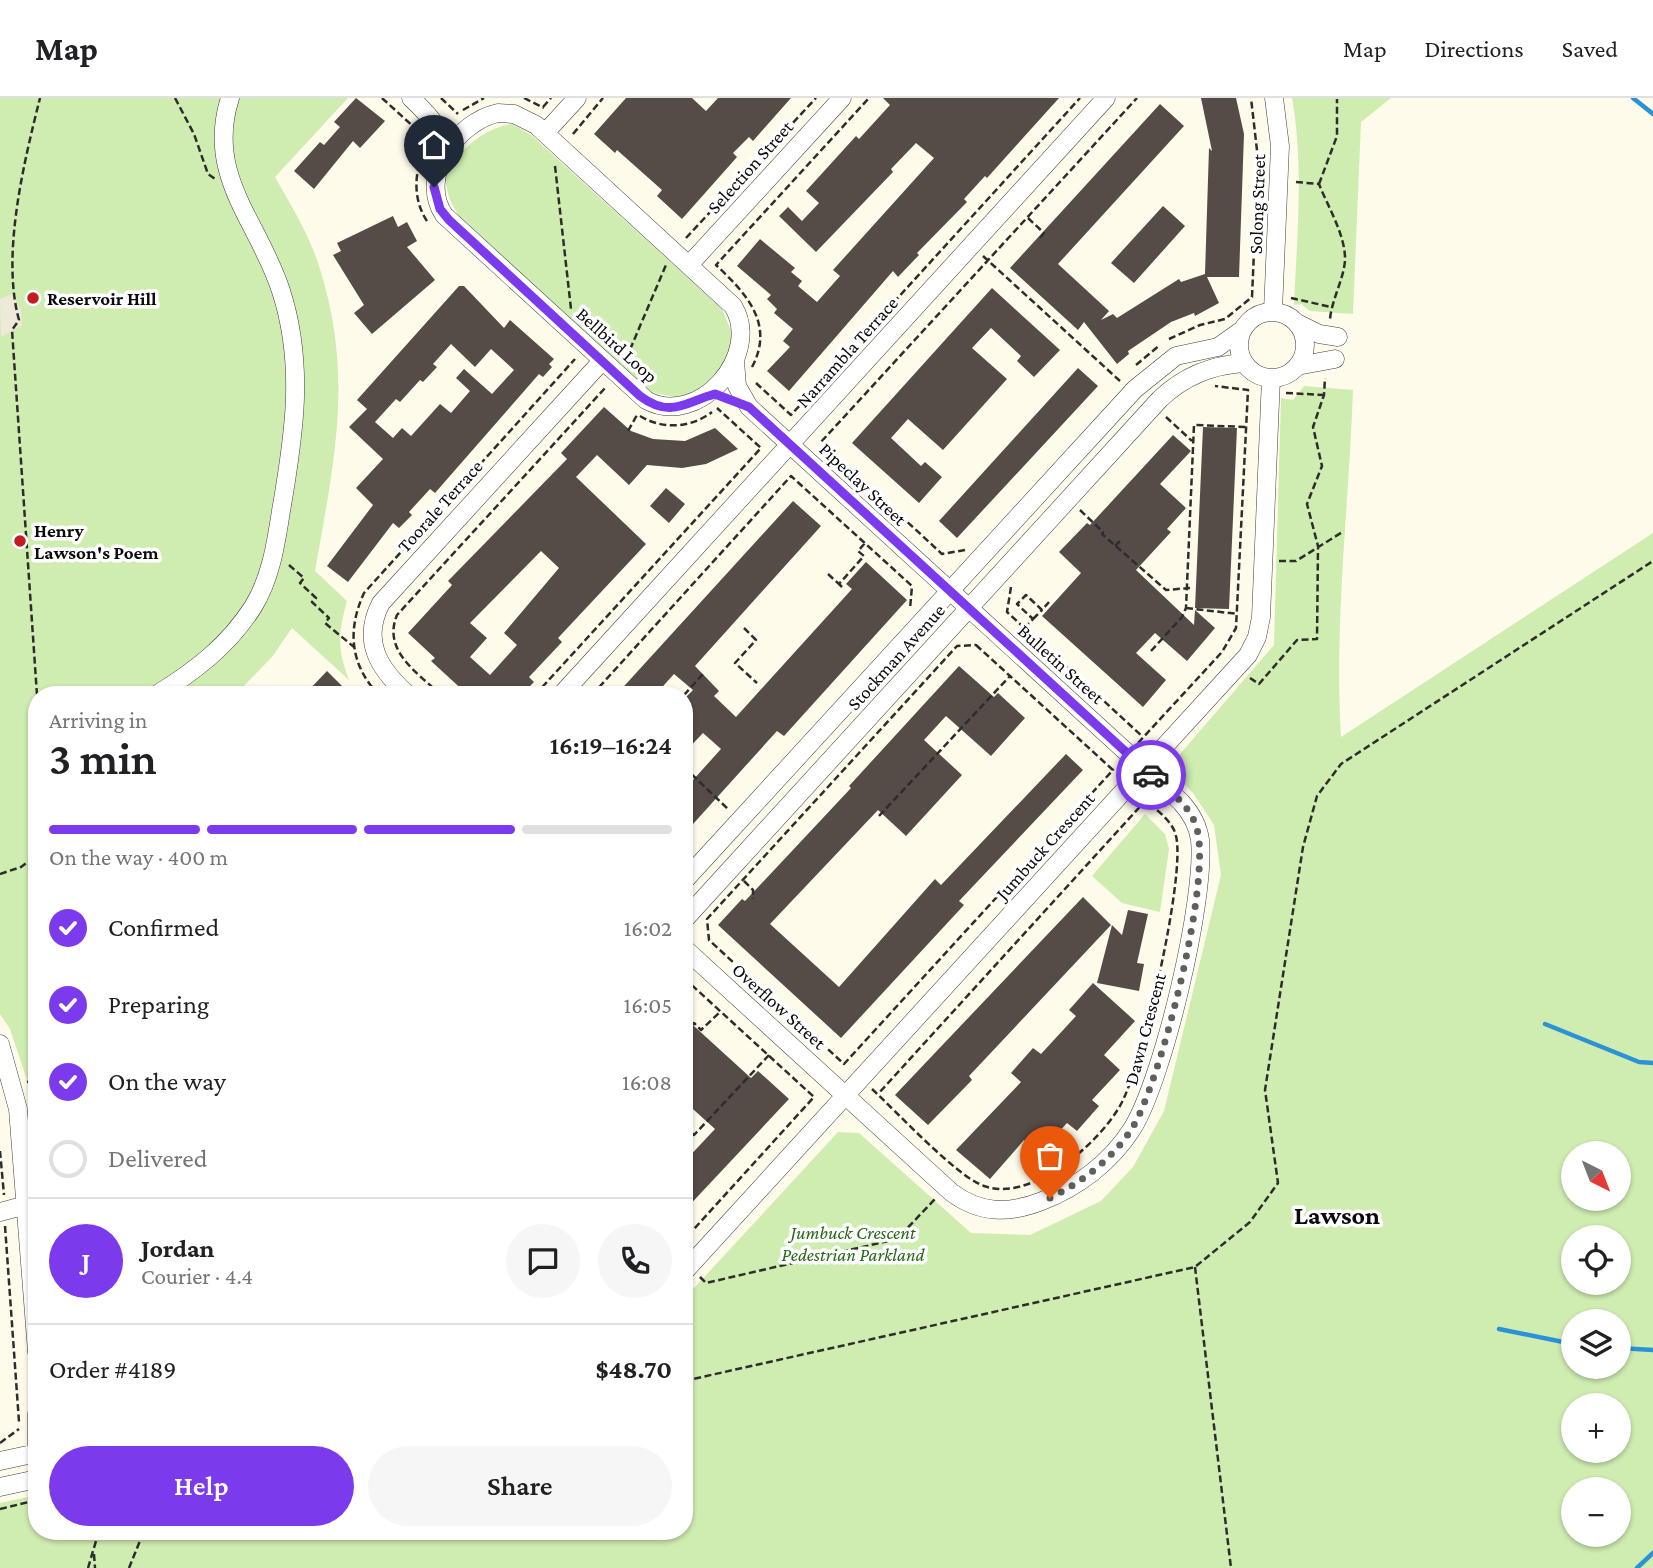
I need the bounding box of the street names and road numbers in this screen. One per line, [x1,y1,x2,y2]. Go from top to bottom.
street label: Selection Street [703,116,798,218]
street label: Solong Street [1245,153,1269,254]
street label: Narrambla Terrace [792,292,902,412]
street label: Bellbird Loop [572,303,662,387]
street label: Pipeclay Street [815,438,911,530]
street label: Toorale Terrace [393,456,487,556]
street label: Stockman Avenue [843,600,949,714]
street label: Bulletin Street [1014,620,1109,709]
street label: Jumbuck Crescent [990,787,1099,906]
street label: Overflow Street [728,959,830,1054]
street label: Dawn Crescent [1120,970,1170,1087]

